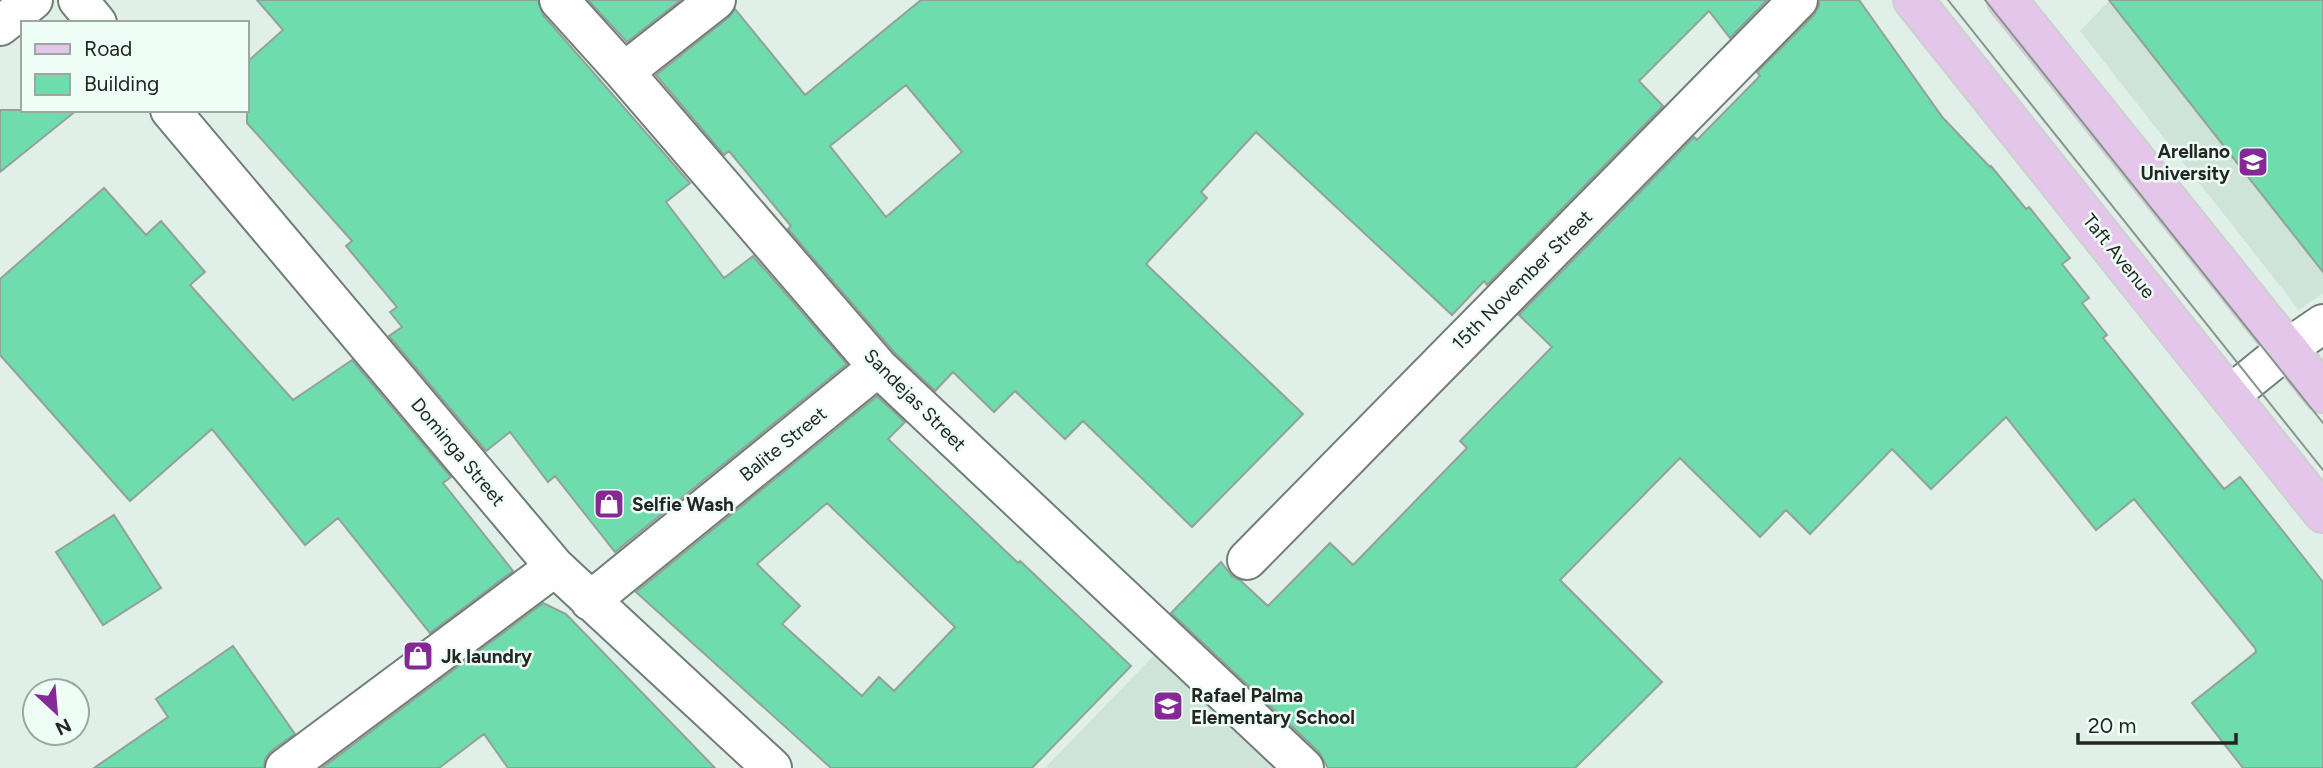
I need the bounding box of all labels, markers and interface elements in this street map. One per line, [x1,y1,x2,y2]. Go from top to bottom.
legend [21,21,248,112]
text: Road [84,36,132,61]
text: Building [84,71,159,96]
place label: Arellano University [2140,140,2230,185]
school or university icon: Arellano University [2236,145,2270,179]
street label: 15th November Street [1447,205,1597,355]
street label: Taft Avenue [2078,209,2160,303]
street label: Sandejas Street [859,344,971,456]
street label: Dominga Street [406,393,510,511]
street label: Balite Street [735,402,831,486]
shop icon: Selfie Wash [592,487,626,521]
place label: Selfie Wash [632,493,734,516]
shop icon: Jk laundry [401,639,435,673]
place label: Jk laundry [441,645,532,668]
north arrow [21,677,91,747]
place label: Rafael Palma Elementary School [1191,684,1355,729]
school or university icon: Rafael Palma Elementary School [1151,689,1185,723]
scale bar [2078,702,2236,746]
text: N [52,713,75,740]
text: 20 m [2088,713,2136,738]

